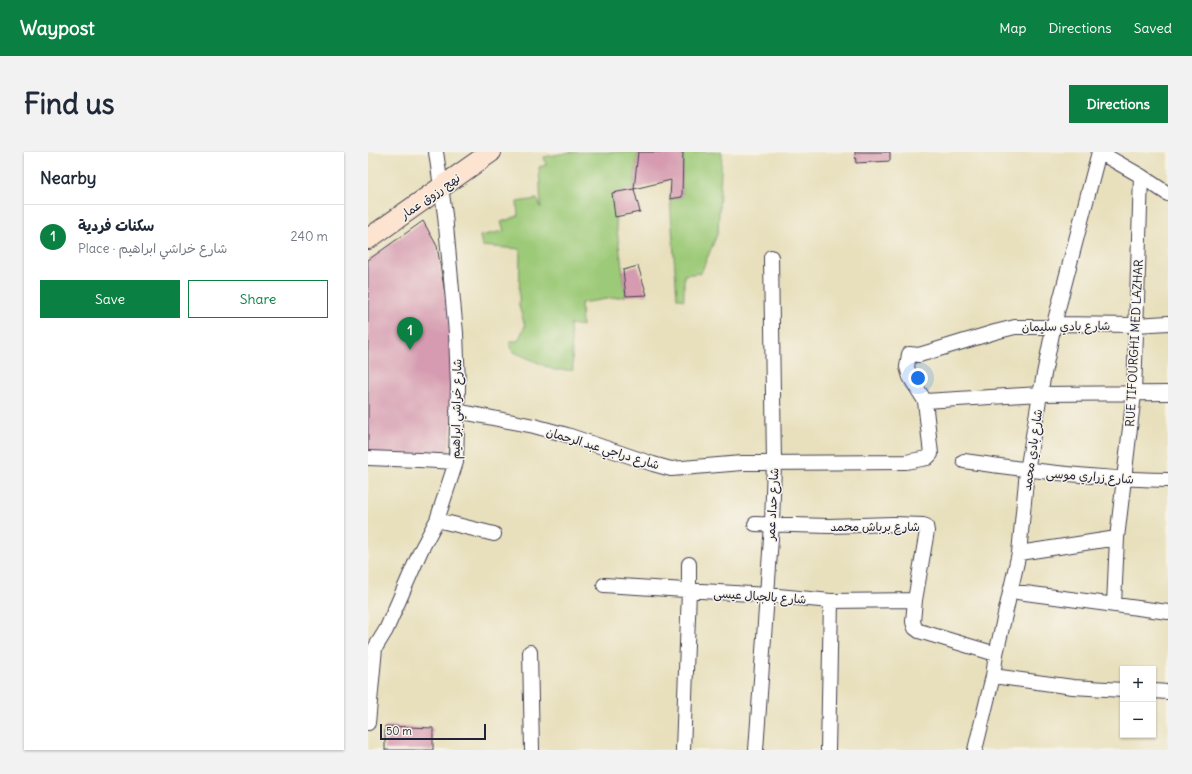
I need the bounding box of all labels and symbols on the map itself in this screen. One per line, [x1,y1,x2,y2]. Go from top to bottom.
street label: نهج رزوق عمار [396,170,464,224]
street label: RUE TIFOURGHI MED LAZHAR [1122,259,1146,427]
pin: 1 [397,317,423,350]
street label: شارع بادي سليمان [1022,318,1110,336]
street label: شارع خراشي ابراهيم [448,359,468,459]
your location [908,368,928,388]
street label: شارع بادي محمد [1019,408,1047,492]
street label: شارع دراجي عبد الرحمان [543,424,661,476]
street label: شارع زراري موسى [1045,465,1134,489]
street label: شارع حداد عمر [763,467,783,542]
street label: شارع برباش محمد [830,519,920,536]
street label: شارع بالجبال عيسى [713,585,807,609]
scale bar [380,722,486,741]

